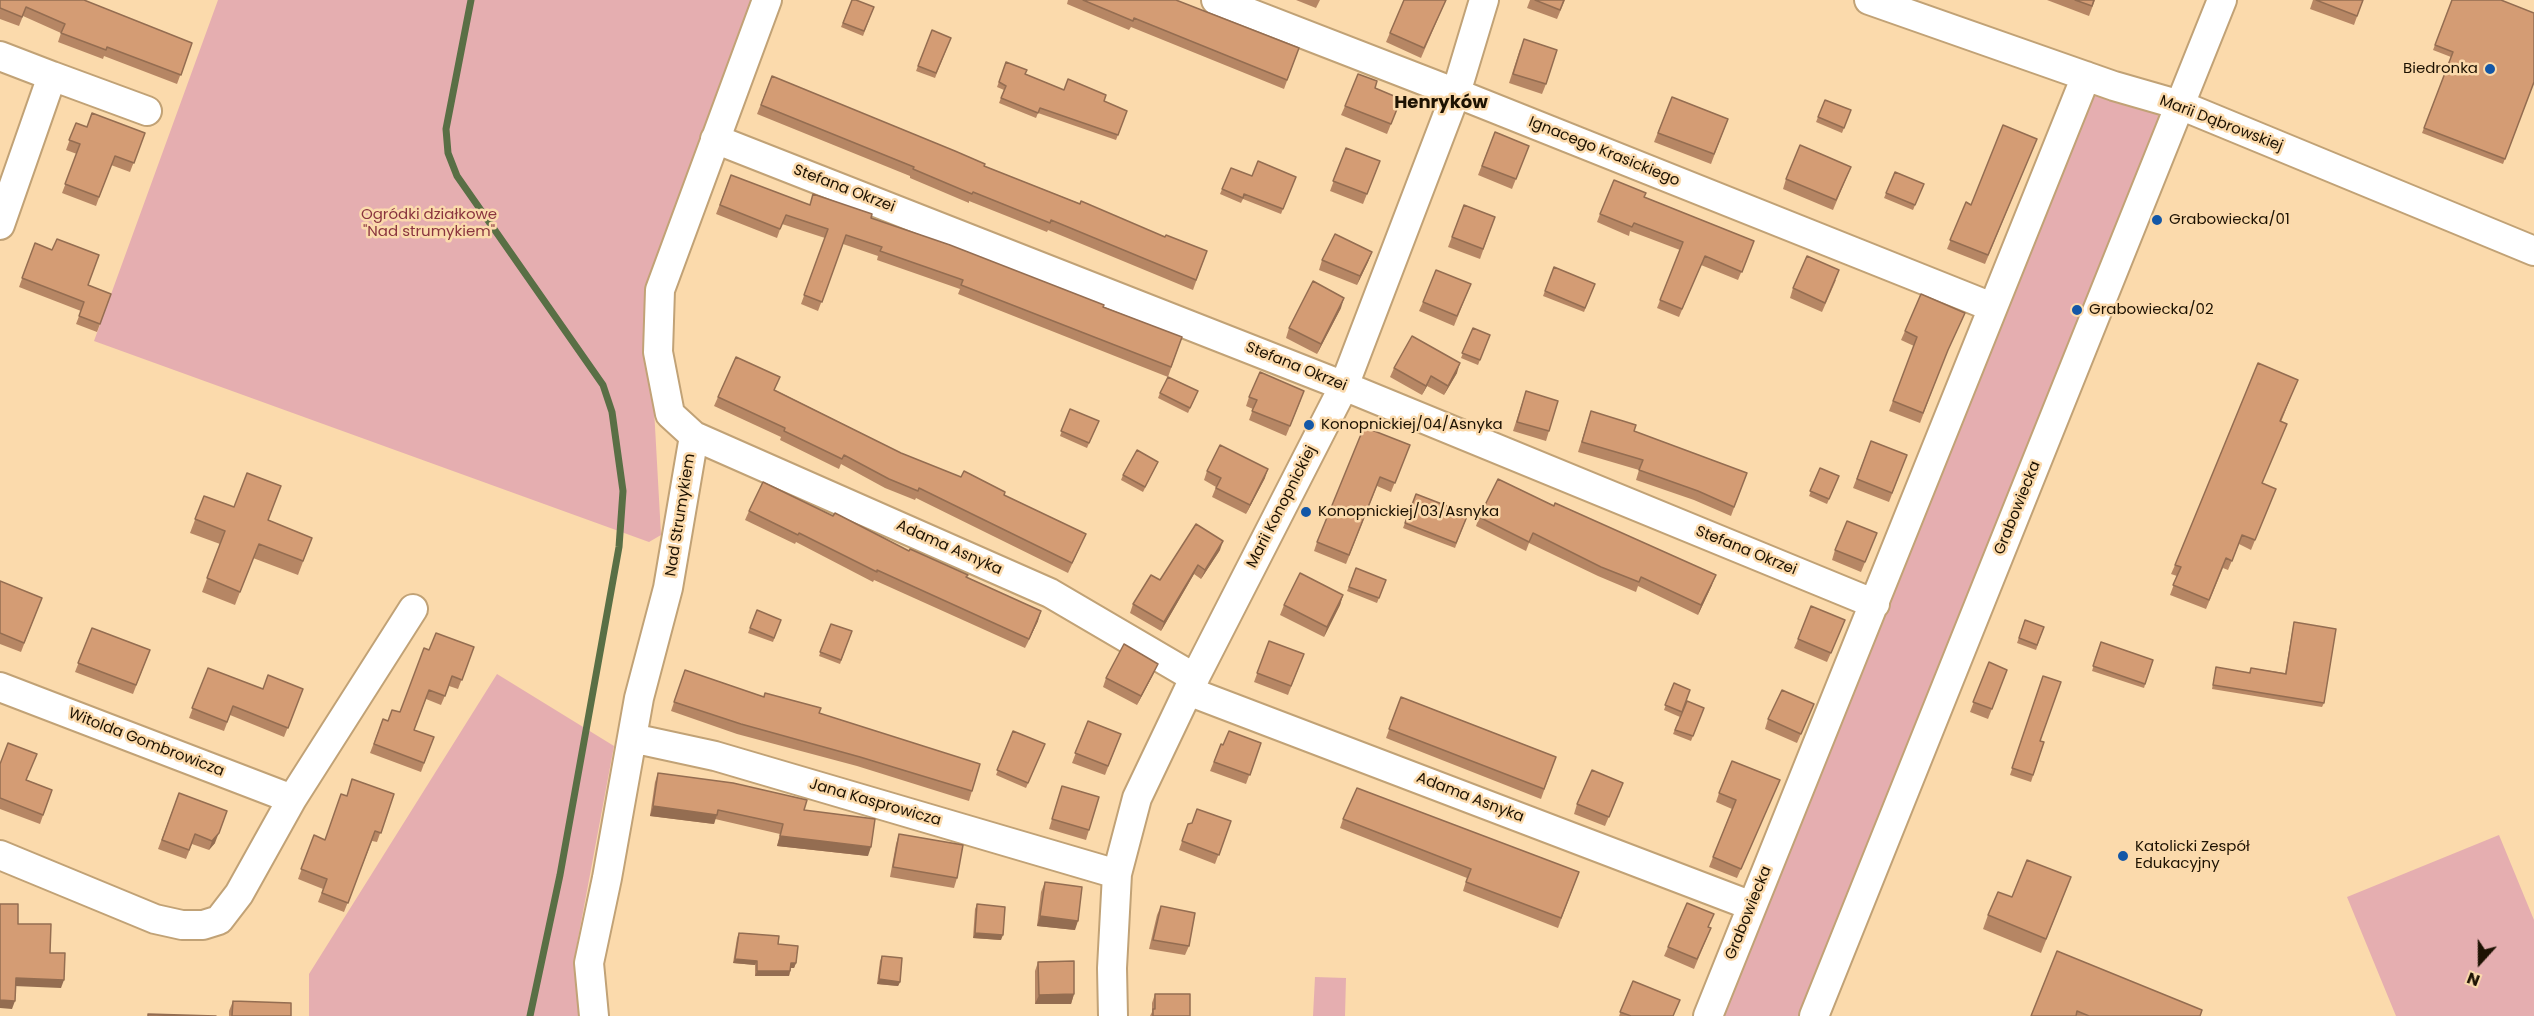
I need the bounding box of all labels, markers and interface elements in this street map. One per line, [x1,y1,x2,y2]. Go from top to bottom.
place label: Biedronka [2403,60,2478,78]
marker: Biedronka [2483,62,2497,76]
district label: Henryków [1394,92,1488,114]
street label: Marii Dąbrowskiej [2157,92,2285,156]
street label: Ignacego Krasickiego [1526,113,1682,191]
street label: Stefana Okrzei [791,161,897,217]
park label: Ogródki działkowe "Nad strumykiem" [361,206,497,241]
place label: Grabowiecka/01 [2169,211,2290,229]
marker: Grabowiecka/01 [2150,213,2164,227]
place label: Grabowiecka/02 [2089,301,2214,319]
marker: Grabowiecka/02 [2070,303,2084,317]
street label: Stefana Okrzei [1243,339,1349,395]
place label: Konopnickiej/04/Asnyka [1321,416,1503,434]
marker: Konopnickiej/04/Asnyka [1302,418,1316,432]
street label: Marii Konopnickiej [1243,443,1321,571]
street label: Nad Strumykiem [662,452,700,578]
street label: Grabowiecka [1991,459,2045,557]
place label: Konopnickiej/03/Asnyka [1318,503,1499,521]
marker: Konopnickiej/03/Asnyka [1299,505,1313,519]
street label: Adama Asnyka [893,517,1005,579]
street label: Stefana Okrzei [1693,523,1799,579]
street label: Witolda Gombrowicza [66,705,226,781]
street label: Adama Asnyka [1414,769,1526,827]
street label: Jana Kasprowicza [807,776,943,830]
place label: Katolicki Zespół Edukacyjny [2135,838,2250,873]
marker: Katolicki Zespół Edukacyjny [2116,849,2130,863]
street label: Grabowiecka [1722,864,1776,962]
north arrow [2450,932,2510,992]
text: N [2464,966,2483,992]

